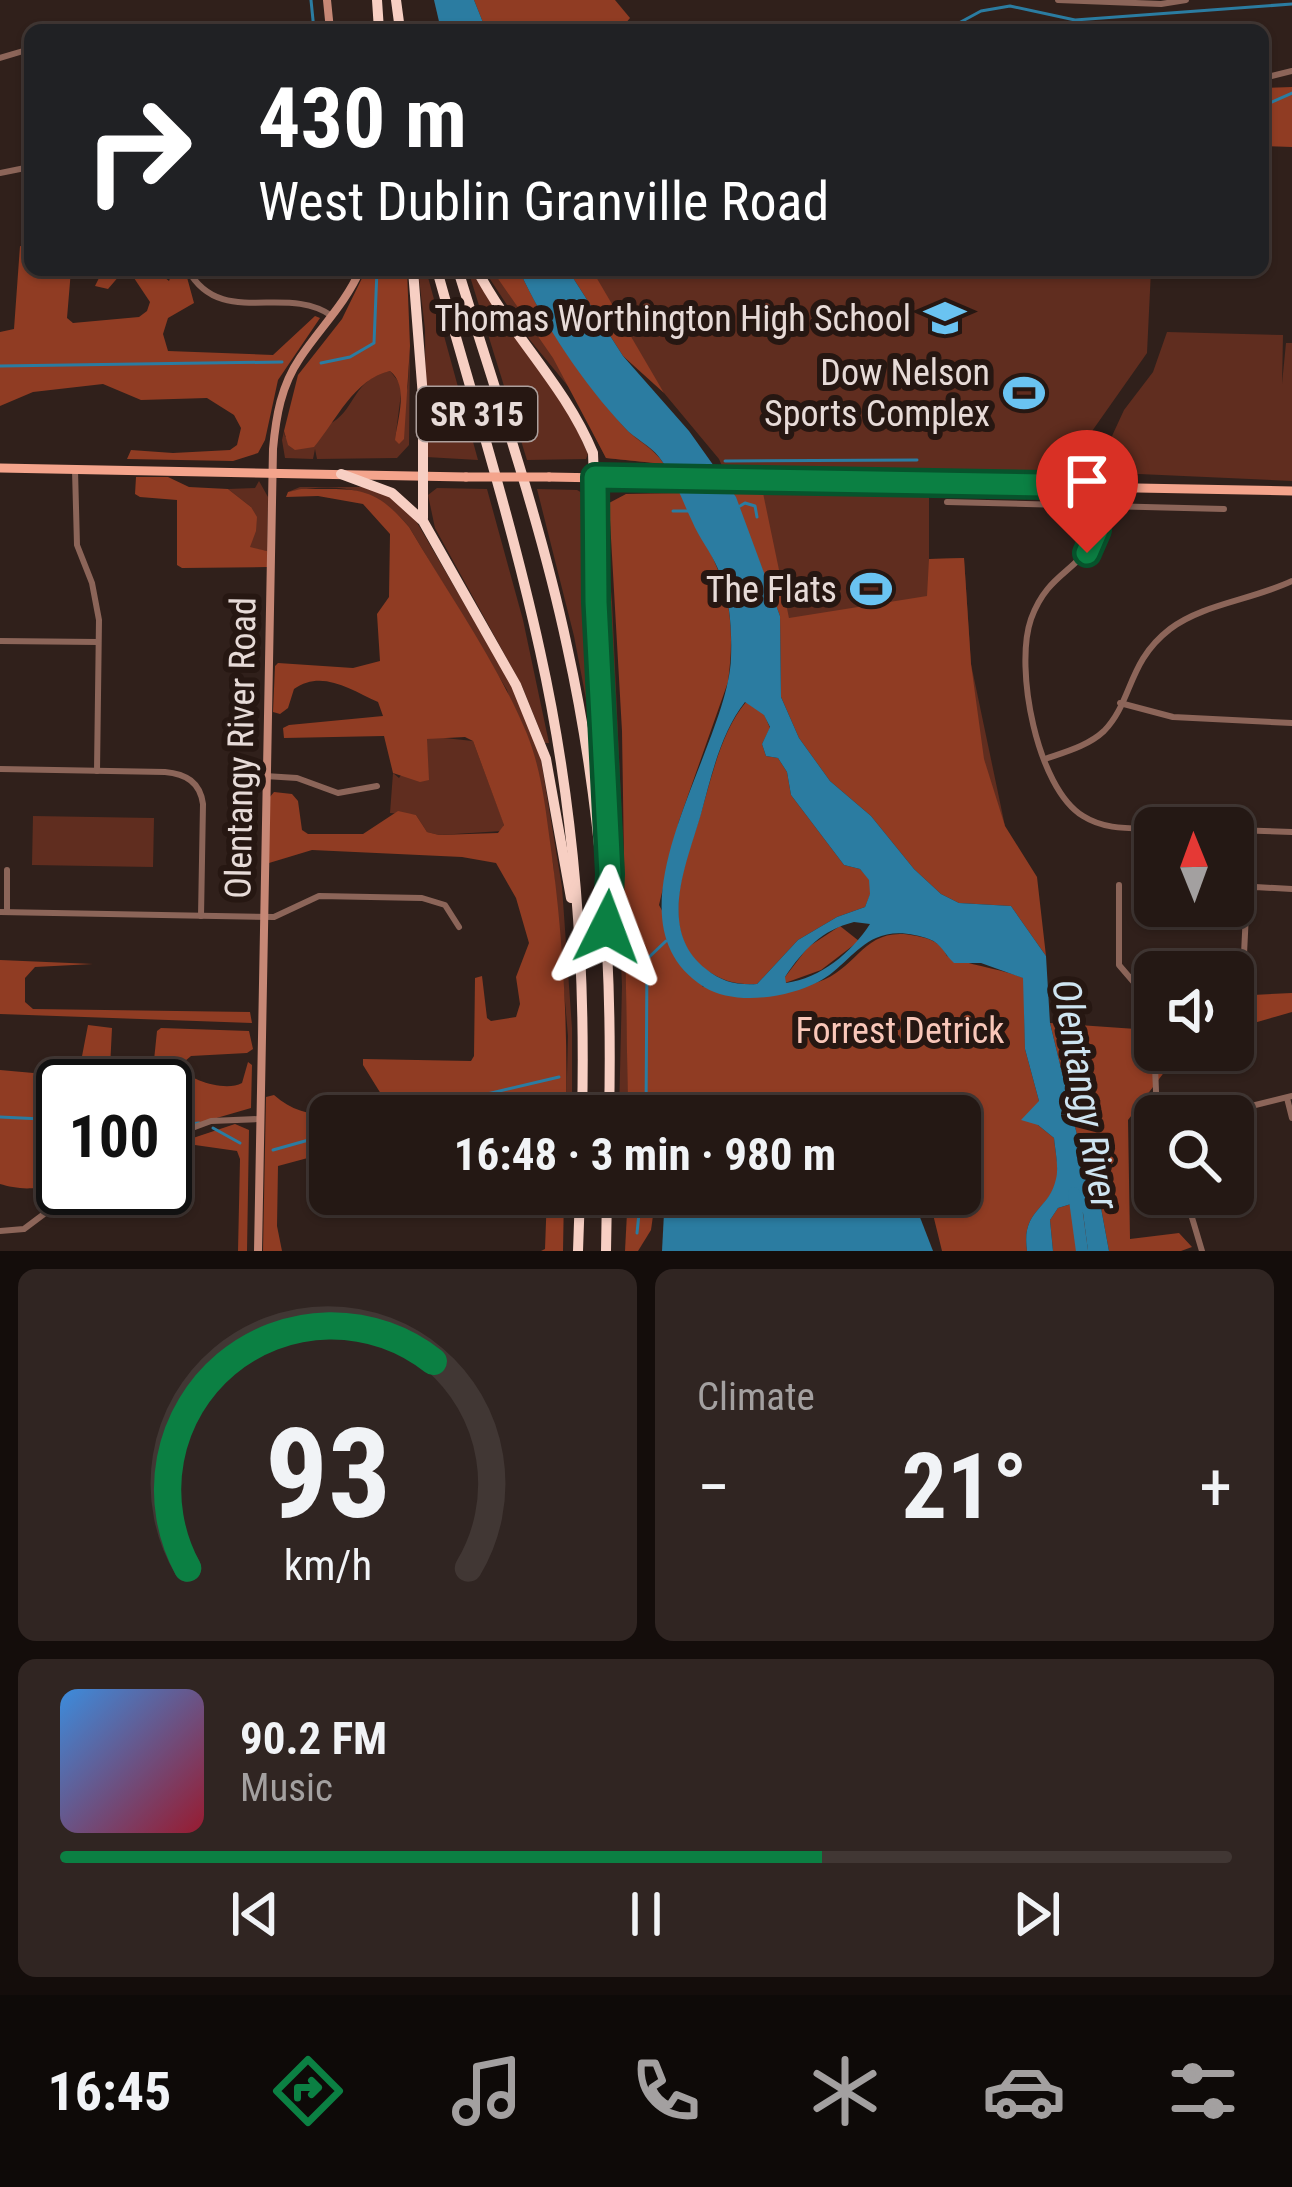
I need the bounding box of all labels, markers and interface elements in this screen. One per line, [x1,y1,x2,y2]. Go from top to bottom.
text: 430 m [258,69,467,168]
icon: right [60,72,216,228]
text: West Dublin Granville Road [258,170,829,233]
school or university icon: Thomas Worthington High School [922,295,968,341]
place label: Thomas Worthington High School [434,298,911,340]
place label: Dow Nelson Sports Complex [764,352,990,435]
sports icon: Dow Nelson Sports Complex [1001,370,1047,416]
road number: SR 315 [417,387,537,441]
pin [1036,430,1138,553]
icon: arrive [1054,448,1120,514]
sports icon: The Flats [848,566,894,612]
place label: The Flats [706,569,837,611]
street label: Olentangy River Road [217,597,265,899]
north arrow [1134,807,1254,927]
map controls [1134,807,1254,1215]
position arrow [544,864,670,990]
button: sound [1134,951,1254,1071]
water label: Olentangy River [1042,976,1128,1214]
park label: Forrest Detrick [796,1010,1005,1052]
speed limit sign: 100 [36,1059,192,1215]
button: search [1134,1095,1254,1215]
text: 16:48 · 3 min · 980 m [454,1128,836,1181]
text: Climate [697,1374,815,1420]
text: 93 [264,1401,391,1547]
text: 21° [902,1435,1028,1540]
text: − [697,1449,730,1526]
text: + [1199,1449,1232,1526]
text: km/h [283,1540,372,1590]
text: 90.2 FM [240,1712,387,1765]
text: Music [240,1765,333,1811]
icon: previous [222,1881,288,1947]
icon: pause [613,1881,679,1947]
icon: next [1004,1881,1070,1947]
icon: directions [266,2049,350,2133]
icon: music [445,2049,529,2133]
icon: phone [624,2049,708,2133]
icon: climate [803,2049,887,2133]
icon: car [982,2049,1066,2133]
icon: filters [1161,2049,1245,2133]
text: 16:45 [47,2060,171,2123]

